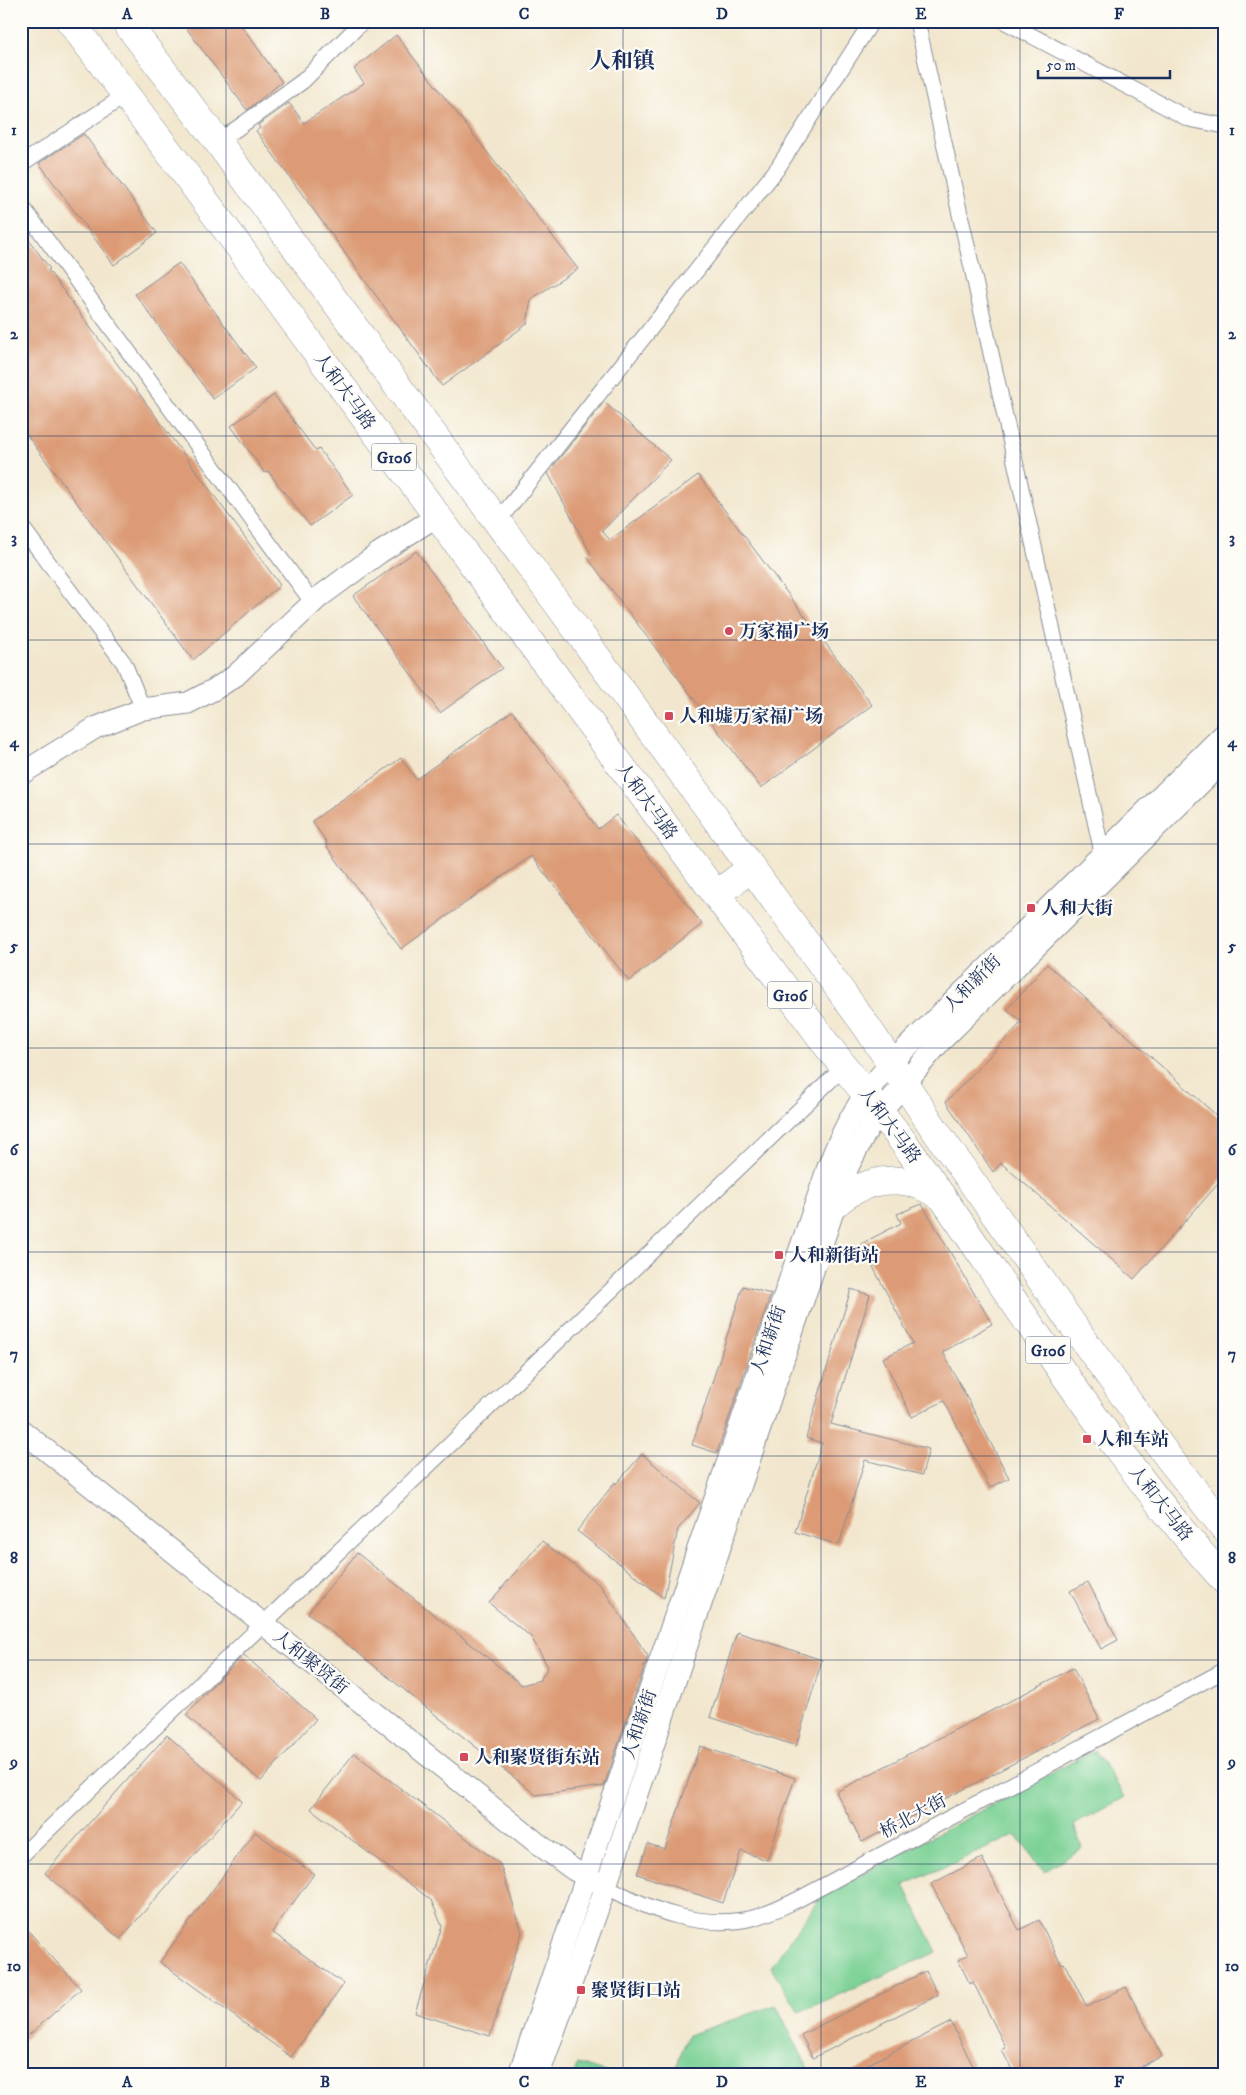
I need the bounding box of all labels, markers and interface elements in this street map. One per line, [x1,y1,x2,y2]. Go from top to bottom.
text: A [121,4,133,24]
text: B [320,4,330,24]
text: C [519,4,529,24]
text: D [716,4,728,24]
text: E [915,4,927,24]
text: F [1114,4,1124,24]
district label: 人和镇 [589,48,655,75]
scale bar [1038,48,1171,80]
text: 50 m [1046,56,1076,75]
text: 1 [11,120,17,140]
text: 1 [1229,120,1235,140]
text: 2 [10,324,19,344]
text: 2 [1228,324,1237,344]
street label: 人和大马路 [309,349,380,434]
road number: G106 [372,444,416,471]
text: 3 [11,528,17,548]
text: 3 [1229,528,1235,548]
place label: 万家福广场 [739,621,829,643]
marker: 万家福广场 [723,625,735,637]
place label: 人和墟万家福广场 [679,706,823,728]
marker: 人和墟万家福广场 [663,710,675,722]
text: 4 [8,732,19,752]
text: 4 [1226,732,1237,752]
street label: 人和大马路 [611,759,682,844]
place label: 人和大街 [1041,898,1113,920]
marker: 人和大街 [1025,902,1037,914]
text: 5 [9,936,18,956]
text: 5 [1227,936,1236,956]
street label: 人和新街 [939,950,1006,1017]
road number: G106 [768,982,812,1008]
street label: 人和大马路 [853,1083,925,1168]
text: 6 [10,1140,20,1160]
text: 6 [1228,1140,1238,1160]
place label: 人和新街站 [789,1245,879,1267]
marker: 人和新街站 [773,1249,785,1261]
street label: 人和新街 [747,1303,791,1378]
road number: G106 [1026,1336,1070,1364]
text: 7 [10,1344,18,1364]
text: 7 [1228,1344,1236,1364]
place label: 人和车站 [1097,1429,1169,1451]
marker: 人和车站 [1081,1433,1093,1445]
street label: 人和大马路 [1124,1461,1197,1546]
text: 8 [10,1548,18,1568]
text: 8 [1228,1548,1236,1568]
street label: 人和聚贤街 [268,1626,352,1700]
street label: 人和新街 [618,1687,662,1762]
place label: 人和聚贤街东站 [474,1747,600,1769]
marker: 人和聚贤街东站 [458,1751,470,1763]
text: 9 [9,1752,18,1772]
text: 9 [1227,1752,1236,1772]
street label: 桥北大街 [877,1790,950,1843]
text: 10 [7,1956,22,1976]
text: 10 [1225,1956,1240,1976]
place label: 聚贤街口站 [591,1980,681,2002]
marker: 聚贤街口站 [575,1984,587,1996]
text: A [121,2072,133,2092]
text: B [320,2072,330,2092]
text: C [519,2072,529,2092]
text: D [716,2072,728,2092]
text: E [915,2072,927,2092]
text: F [1114,2072,1124,2092]

